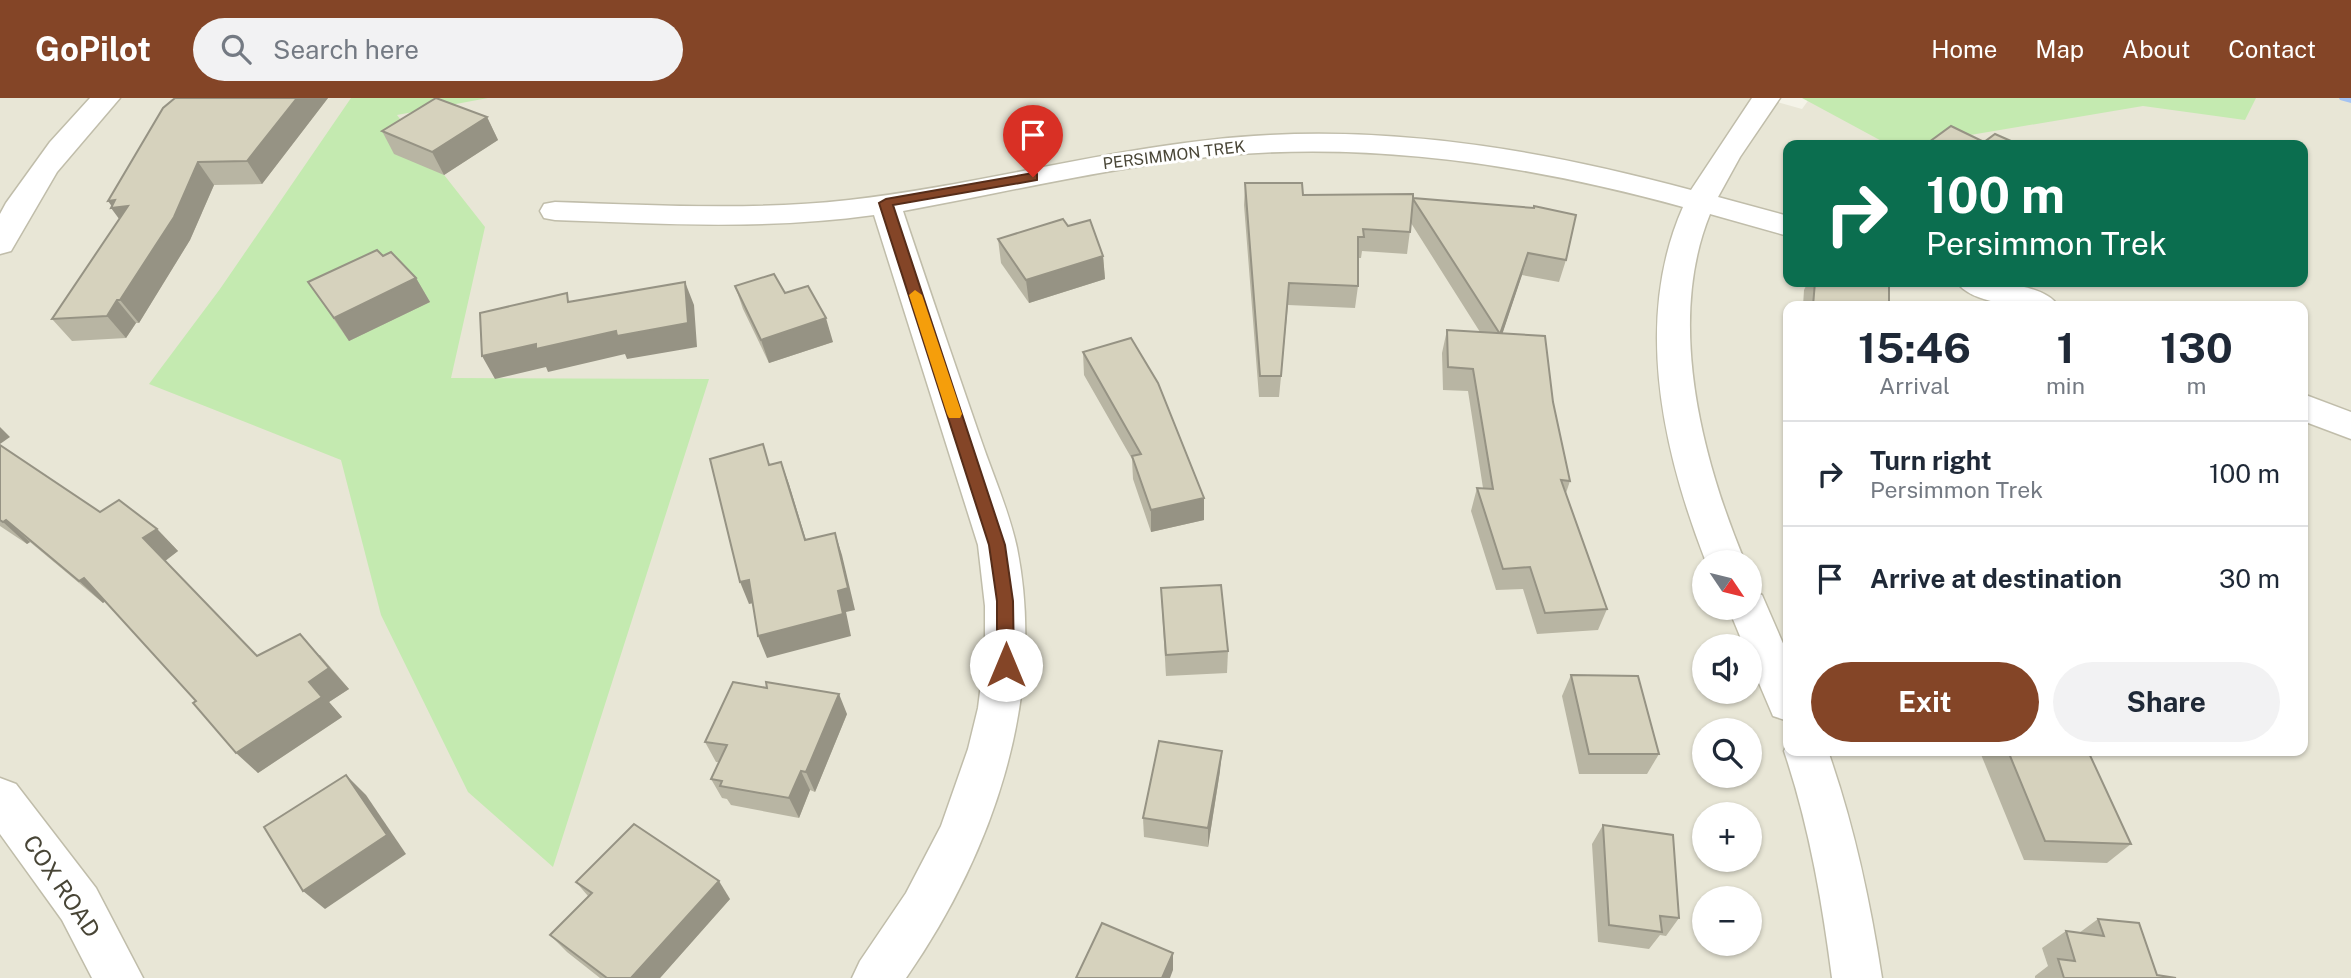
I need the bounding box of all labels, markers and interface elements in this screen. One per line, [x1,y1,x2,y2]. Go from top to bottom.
search box [193,18,683,81]
text: GoPilot [35,30,151,68]
icon: search [217,30,255,68]
text: Search here [273,34,419,65]
text: Home [1931,35,1997,63]
text: Map [2035,35,2084,63]
text: About [2122,35,2190,63]
text: Contact [2228,35,2316,63]
pin [1003,105,1063,177]
icon: arrive [1014,116,1052,154]
street label: PERSIMMON TREK [1102,137,1246,173]
text: 100 m [1926,166,2065,224]
icon: right [1811,168,1902,259]
text: Persimmon Trek [1926,225,2167,262]
text: 15:46 [1858,323,1971,372]
text: 1 [2056,323,2074,372]
text: 130 [2160,323,2233,372]
text: Arrival [1879,372,1950,399]
text: min [2046,372,2085,399]
text: m [2187,372,2206,399]
text: Turn right [1870,445,1992,476]
icon: right [1811,455,1849,493]
text: 100 m [2209,458,2280,489]
text: Persimmon Trek [1870,476,2043,503]
north arrow [1692,550,1762,620]
map controls [1692,550,1762,956]
icon: arrive [1811,560,1849,598]
text: Arrive at destination [1870,563,2122,594]
text: 30 m [2219,563,2280,594]
position arrow [969,628,1043,702]
button: sound [1692,634,1762,704]
button: Exit [1811,662,2039,742]
button: Share [2053,662,2280,742]
button: search [1692,718,1762,788]
button: + [1692,802,1762,872]
street label: COX ROAD [18,830,106,942]
button: − [1692,886,1762,956]

